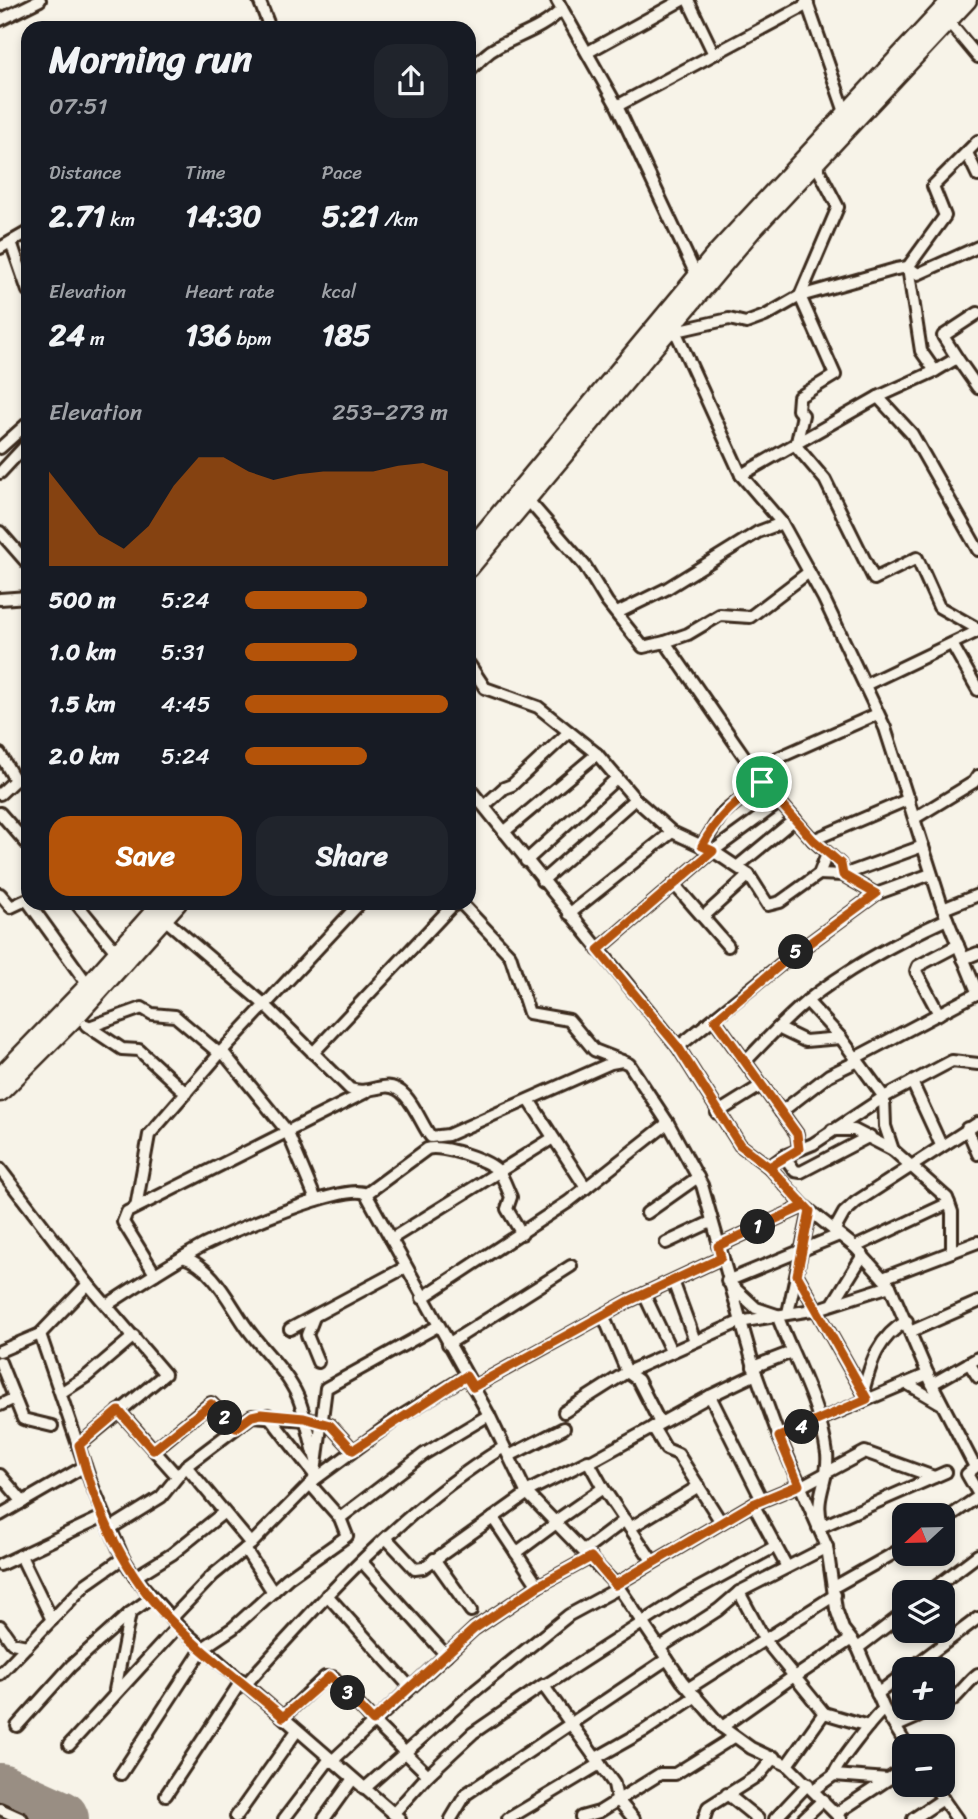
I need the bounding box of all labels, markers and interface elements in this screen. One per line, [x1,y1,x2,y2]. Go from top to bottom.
text: Morning run [49,26,252,93]
button: share [374,44,448,118]
text: 07:51 [49,86,108,127]
text: Distance [49,156,121,189]
text: Time [185,156,226,189]
text: Pace [322,156,362,189]
text: 2.71 [49,189,105,243]
text: 14:30 [185,189,261,243]
text: 5:21 [322,189,379,243]
text: km [105,203,135,236]
text: /km [379,203,418,236]
text: Elevation [49,275,126,308]
text: Heart rate [185,275,275,308]
text: kcal [322,275,356,308]
text: 24 [49,308,85,362]
text: 136 [185,308,232,362]
text: 185 [322,308,371,362]
text: m [85,322,105,355]
text: bpm [232,322,272,355]
text: Elevation [49,392,142,433]
text: 253–273 m [332,392,448,433]
text: 500 m [49,580,116,621]
text: 5:24 [161,580,210,621]
text: 1.0 km [49,632,116,673]
text: 5:31 [161,632,205,673]
text: 1.5 km [49,684,116,725]
text: 4:45 [161,684,211,725]
text: 2.0 km [49,736,120,777]
text: 5:24 [161,736,210,777]
pin [732,752,792,812]
icon: arrive [743,763,781,801]
button: Save [49,816,242,896]
button: Share [256,816,448,896]
pin: 5 [778,934,814,970]
text: 5 [790,935,801,968]
pin: 1 [740,1210,776,1244]
text: 1 [753,1210,762,1243]
pin: 2 [208,1400,243,1436]
text: 2 [219,1401,230,1434]
pin: 4 [784,1410,820,1444]
text: 4 [796,1410,807,1443]
north arrow [892,1503,956,1566]
map controls [892,1503,955,1797]
button: layers [892,1580,955,1643]
button: + [892,1657,955,1720]
pin: 3 [330,1676,366,1710]
text: 3 [342,1676,353,1709]
button: − [892,1734,955,1797]

